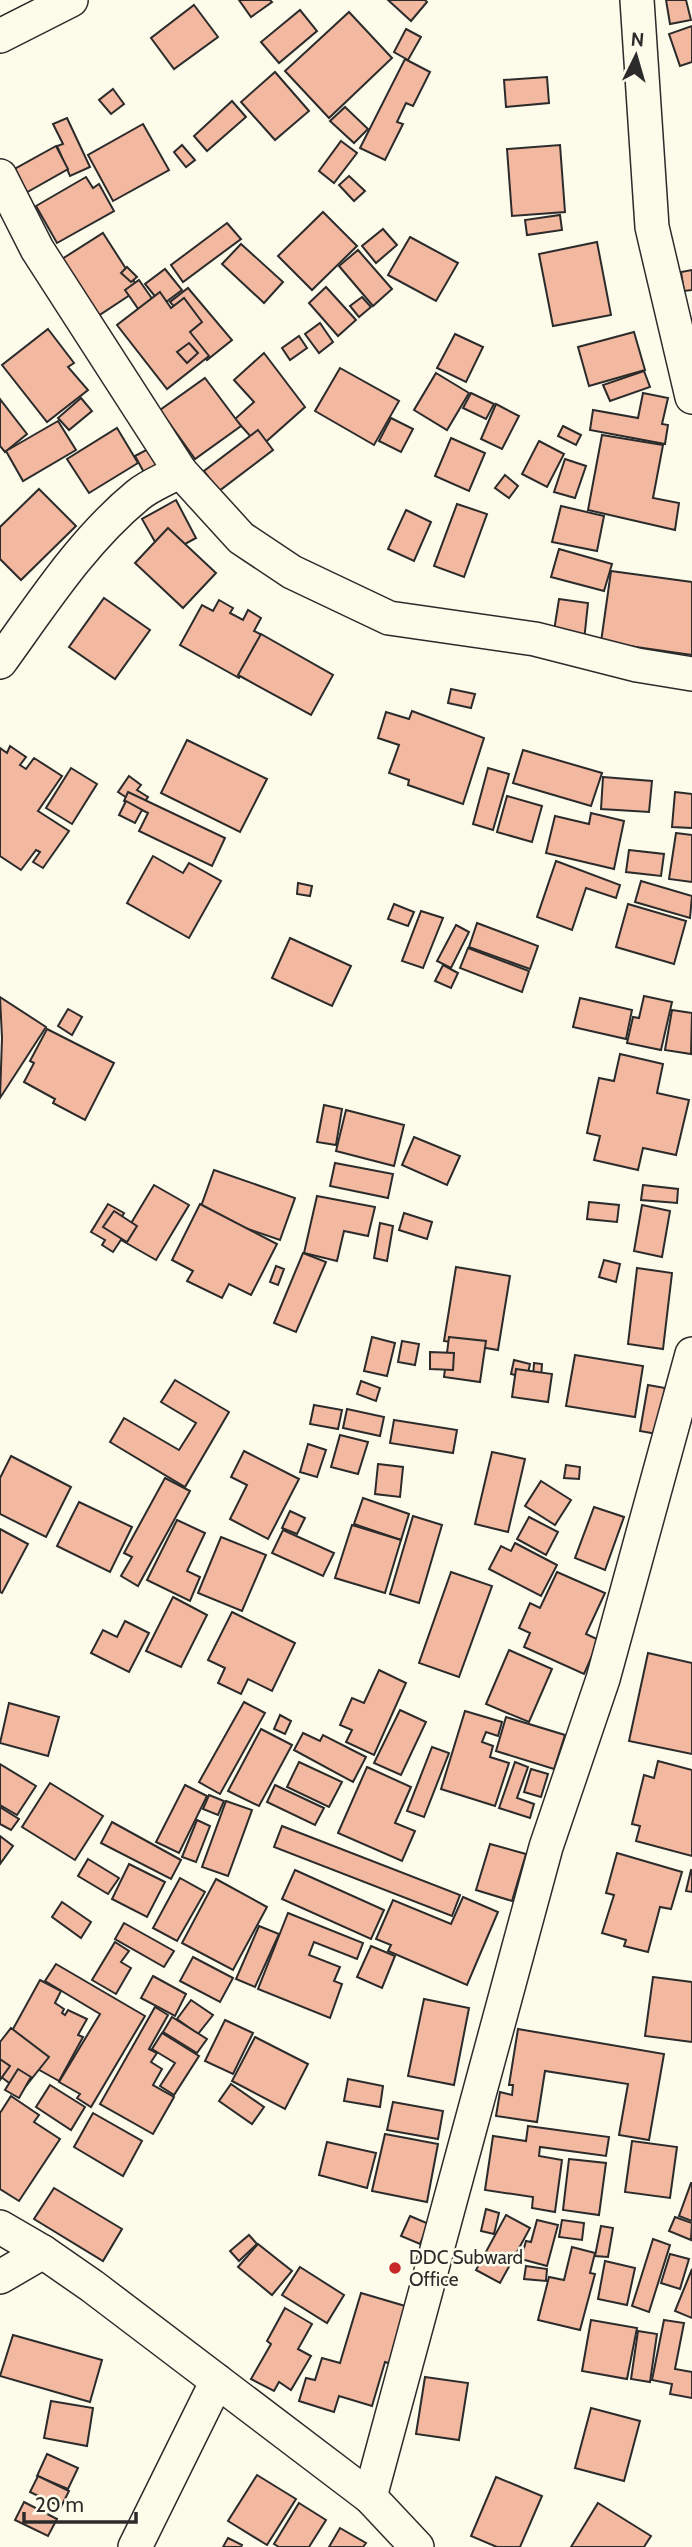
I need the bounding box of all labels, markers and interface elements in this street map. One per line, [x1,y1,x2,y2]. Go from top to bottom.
north arrow [601,21,671,91]
text: N [630,28,645,52]
place label: DDC Subward Office [409,2246,523,2291]
marker: DDC Subward Office [387,2260,403,2276]
scale bar [24,2480,136,2524]
text: 20 m [35,2492,84,2517]

